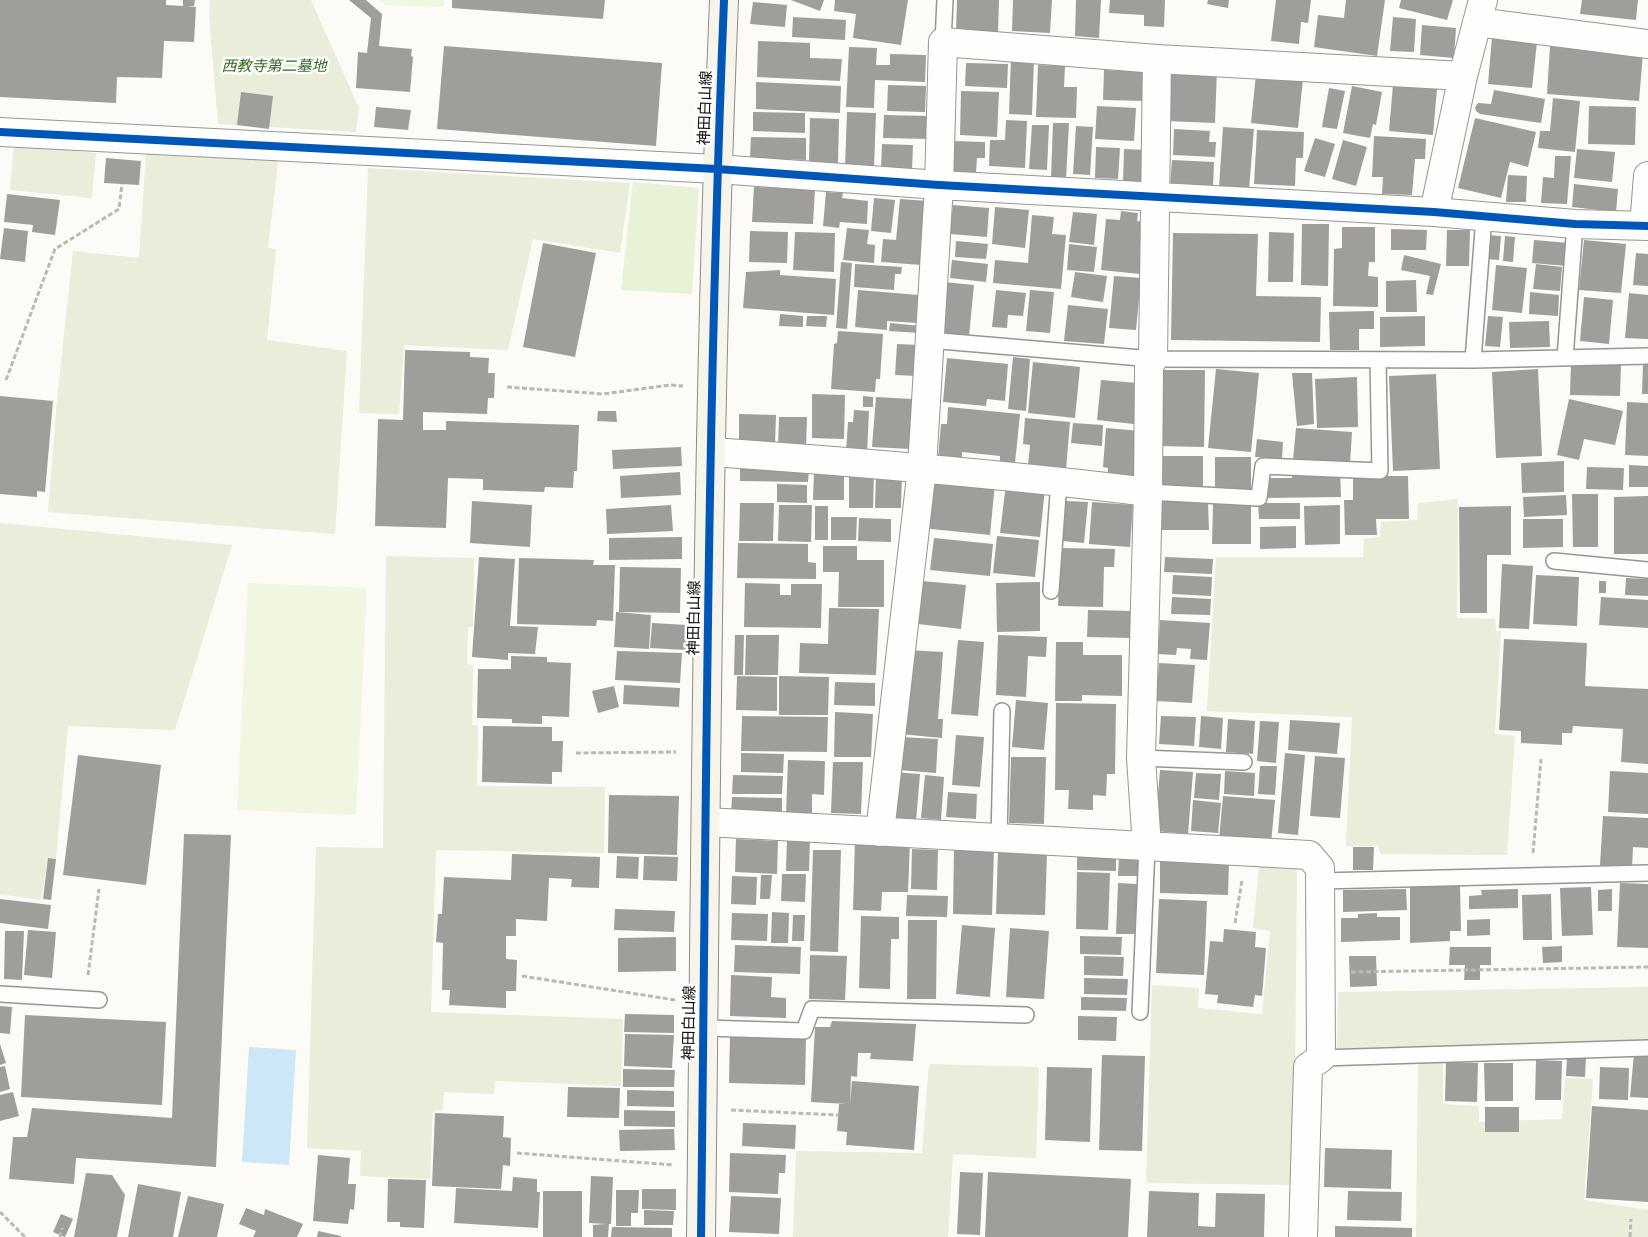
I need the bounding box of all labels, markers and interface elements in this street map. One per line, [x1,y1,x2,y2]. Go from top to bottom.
park label: 西教寺第二墓地 [222,58,326,76]
street label: 神田白山線 [696,70,716,146]
street label: 神田白山線 [685,580,705,656]
street label: 神田白山線 [680,985,700,1061]

